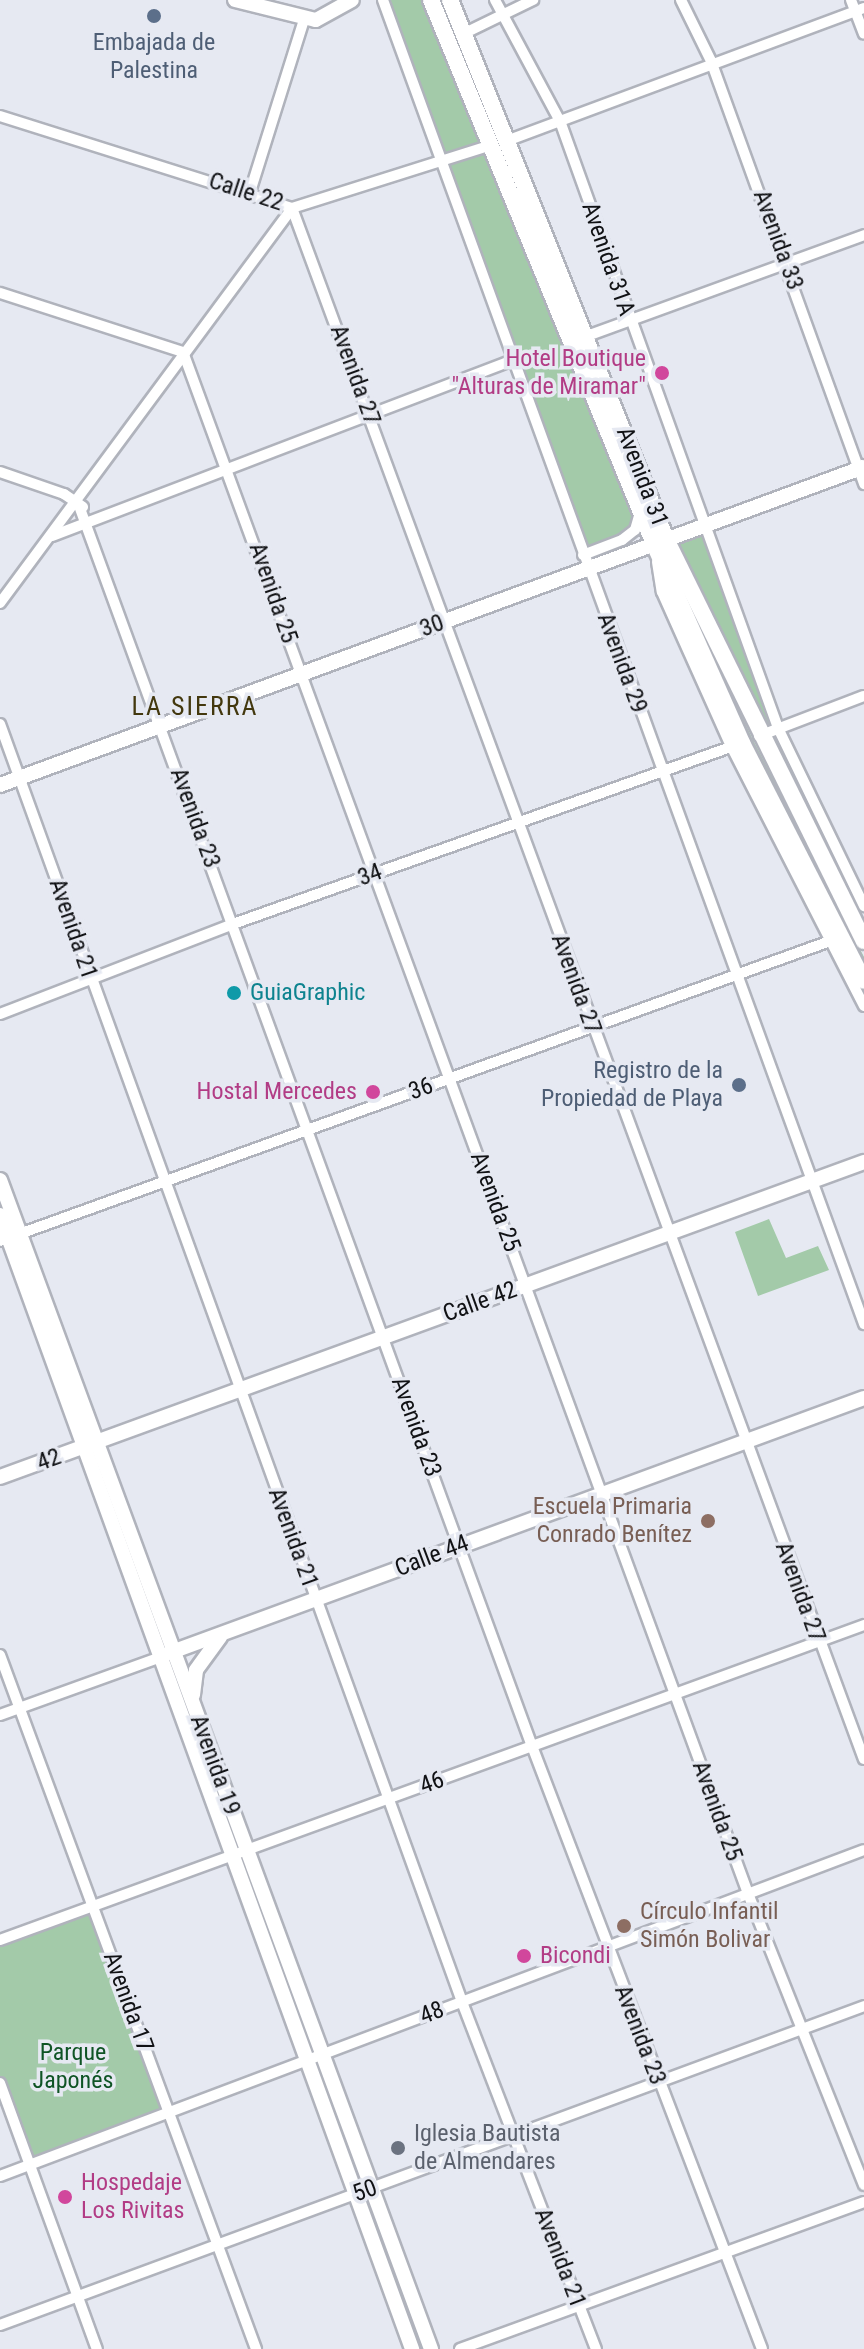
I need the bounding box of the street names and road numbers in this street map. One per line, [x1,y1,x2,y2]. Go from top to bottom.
street label: Calle 22 [205,166,287,218]
street label: Avenida 33 [747,186,809,294]
street label: Avenida 31A [575,198,641,320]
street label: Avenida 27 [324,321,386,429]
street label: Avenida 31 [610,423,674,531]
street label: Avenida 25 [242,539,304,647]
street label: 30 [416,608,448,644]
street label: Avenida 29 [591,609,653,717]
street label: Avenida 23 [164,764,226,872]
street label: 34 [354,857,386,893]
street label: Avenida 21 [42,875,104,983]
street label: Avenida 27 [545,930,607,1038]
street label: 36 [405,1071,437,1107]
street label: Avenida 25 [464,1148,526,1256]
street label: Calle 42 [439,1275,521,1329]
street label: Avenida 23 [385,1373,447,1481]
street label: 42 [33,1442,65,1478]
street label: Avenida 21 [262,1484,324,1592]
street label: Calle 44 [391,1529,473,1583]
street label: Avenida 27 [769,1538,831,1646]
street label: Avenida 19 [184,1711,246,1819]
street label: Avenida 25 [686,1757,748,1865]
street label: 46 [416,1765,448,1801]
street label: Avenida 17 [97,1948,159,2056]
street label: Avenida 23 [608,1981,672,2089]
street label: 48 [416,1995,448,2031]
street label: 50 [349,2173,381,2209]
street label: Avenida 21 [528,2204,592,2312]

